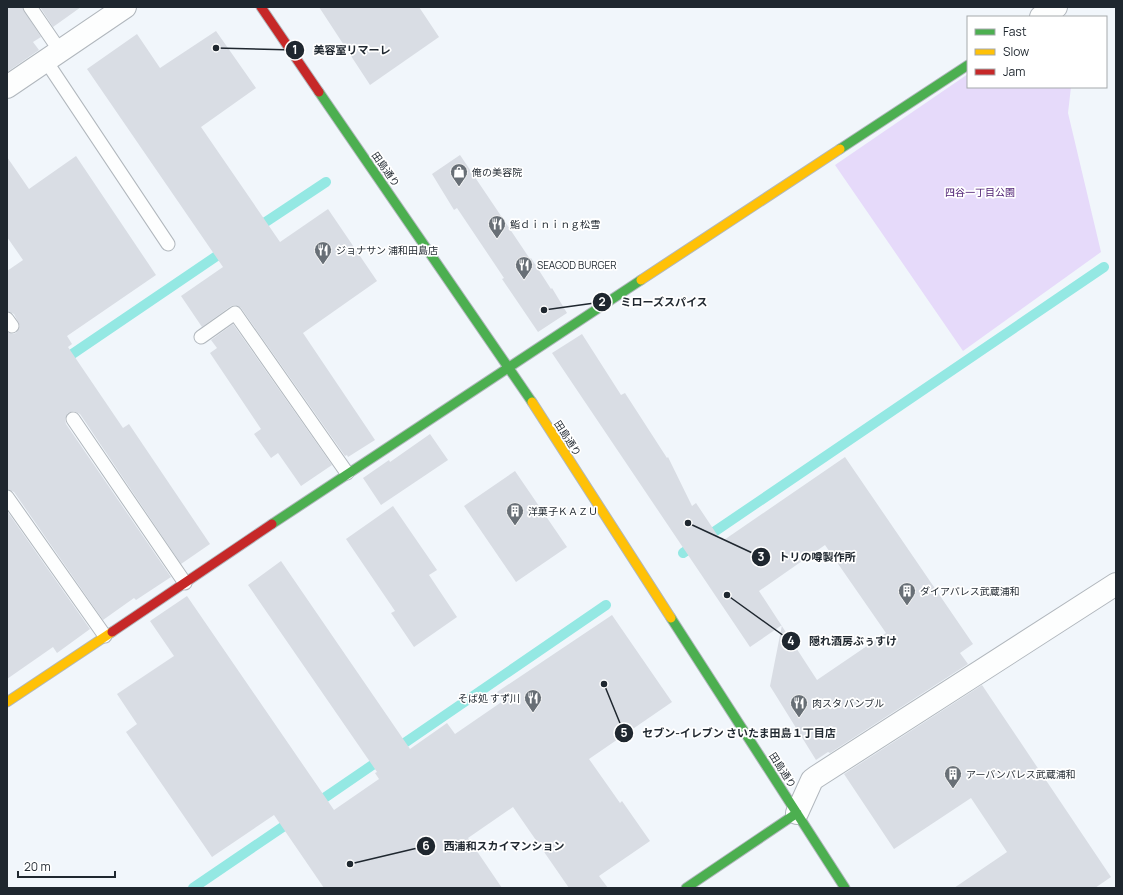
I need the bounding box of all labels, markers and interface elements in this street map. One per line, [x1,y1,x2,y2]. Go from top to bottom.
legend [967,16,1107,88]
text: Fast [1003,23,1027,40]
callout: 美容室リマーレ [285,38,398,61]
text: 1 [292,41,298,58]
text: 美容室リマーレ [314,42,391,57]
text: Slow [1003,43,1029,60]
text: Jam [1003,63,1025,80]
street label: 田島通り [369,149,403,189]
shop icon: 俺の美容院 [449,162,469,187]
place label: 俺の美容院 [471,165,522,179]
park label: 四谷一丁目公園 [945,185,1015,199]
restaurant icon: 鮨ｄｉｎｉｎｇ松雪 [487,214,507,239]
place label: 鮨ｄｉｎｉｎｇ松雪 [510,217,600,231]
restaurant icon: ジョナサン 浦和田島店 [313,240,333,265]
place label: ジョナサン 浦和田島店 [336,243,438,257]
restaurant icon: SEAGOD BURGER [514,255,534,280]
place label: SEAGOD BURGER [537,258,617,272]
callout: ミローズスパイス [592,291,716,314]
text: 2 [598,293,606,310]
text: ミローズスパイス [620,294,708,309]
street label: 田島通り [551,417,585,459]
building icon: 洋菓子ＫＡＺＵ [505,501,525,526]
place label: 洋菓子ＫＡＺＵ [528,504,598,518]
callout: トリの噂製作所 [751,546,864,569]
text: 3 [758,548,765,565]
text: トリの噂製作所 [779,549,856,564]
building icon: ダイアパレス武蔵浦和 [897,581,917,606]
place label: ダイアパレス武蔵浦和 [920,584,1020,598]
callout: 隠れ酒房ぶぅすけ [781,629,905,652]
text: 4 [787,632,795,649]
text: 隠れ酒房ぶぅすけ [809,633,897,648]
restaurant icon: そば処 すず川 [523,688,543,713]
place label: そば処 すず川 [458,691,520,705]
restaurant icon: 肉スタ バンブル [789,693,809,718]
place label: 肉スタ バンブル [812,696,884,710]
callout: セブン-イレブン さいたま田島１丁目店 [614,721,844,744]
text: 5 [620,724,628,741]
text: セブン-イレブン さいたま田島１丁目店 [642,725,836,740]
street label: 田島通り [766,749,800,791]
building icon: アーバンパレス武蔵浦和 [943,764,963,789]
place label: アーバンパレス武蔵浦和 [966,767,1076,781]
callout: 西浦和スカイマンション [416,835,573,858]
text: 6 [422,837,430,854]
text: 西浦和スカイマンション [444,838,565,853]
scale bar [18,853,115,879]
text: 20 m [24,858,51,875]

